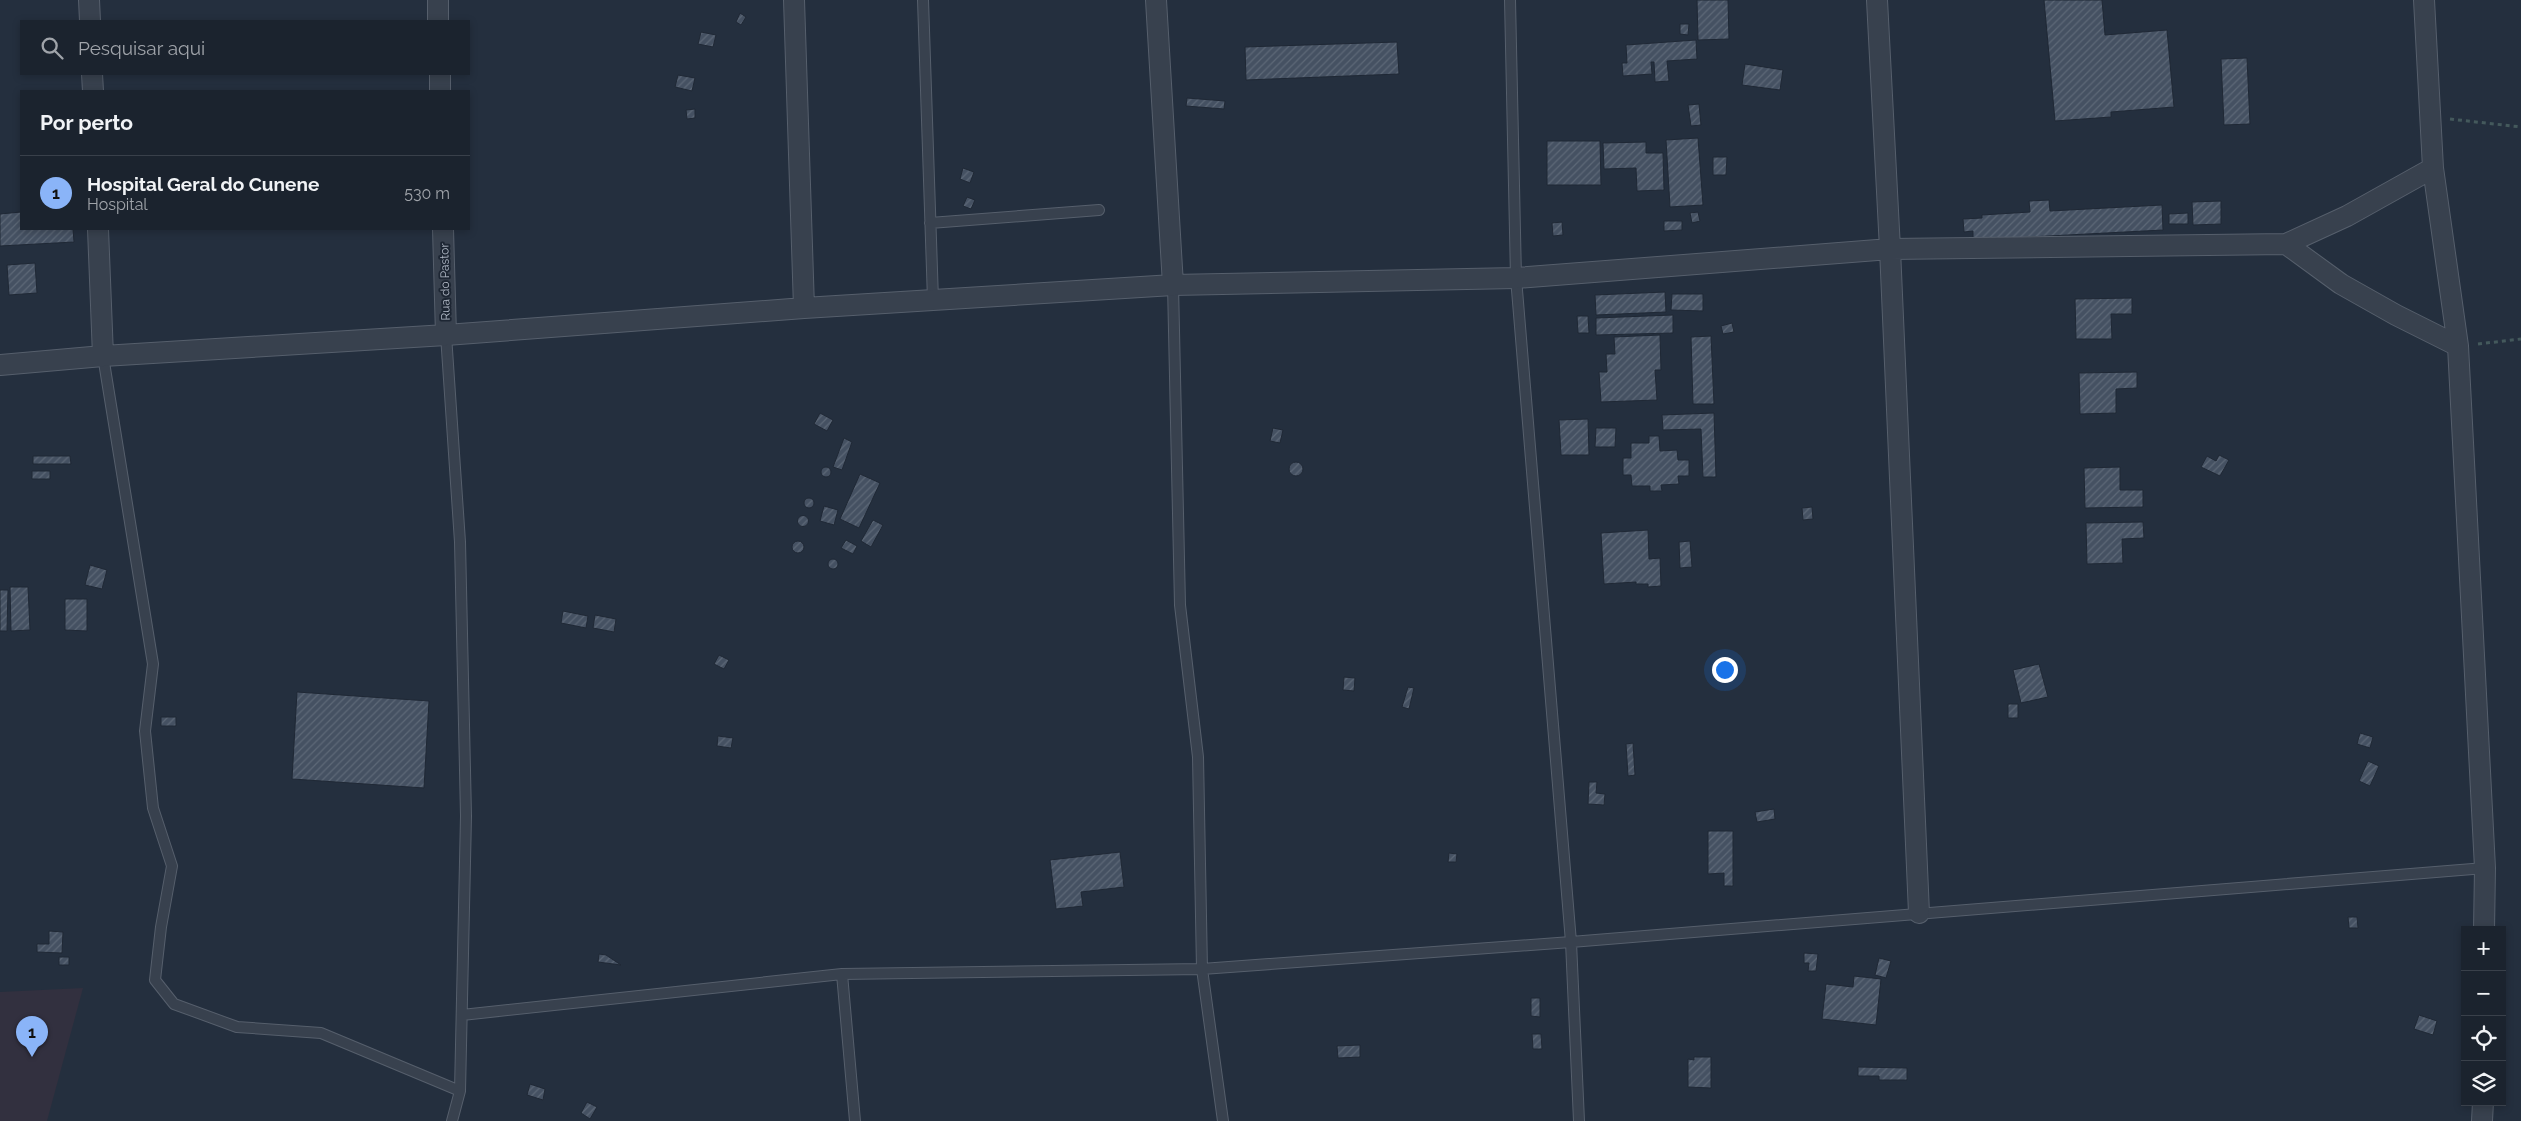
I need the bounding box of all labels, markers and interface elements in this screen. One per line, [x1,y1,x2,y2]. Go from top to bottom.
search box [20,20,470,75]
icon: search [38,34,66,62]
text: Pesquisar aqui [78,37,205,59]
text: Por perto [40,110,133,135]
text: Hospital Geral do Cunene [87,173,319,195]
text: 1 [52,184,60,203]
text: 530 m [404,184,450,203]
text: Hospital [87,195,148,214]
street label: Rua do Pastor [437,243,453,321]
your location [1712,657,1738,683]
map controls [2461,926,2506,1106]
button: + [2461,926,2506,971]
button: − [2461,971,2506,1016]
pin: 1 [16,1016,48,1057]
button: locate [2461,1016,2506,1061]
button: layers [2461,1061,2506,1106]

